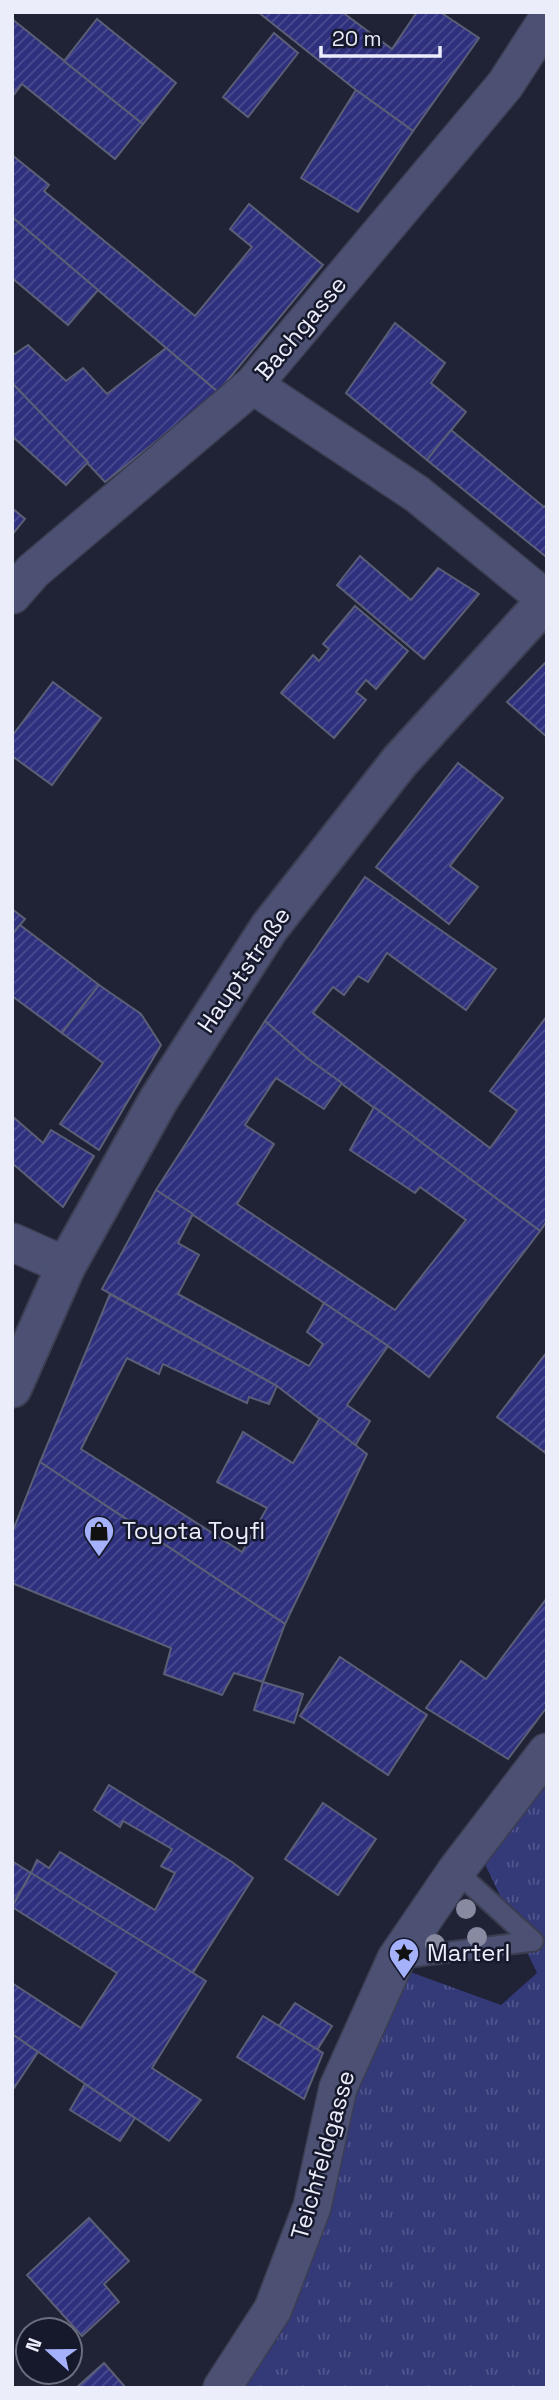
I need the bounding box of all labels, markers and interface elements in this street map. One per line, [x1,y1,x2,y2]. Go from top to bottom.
scale bar [321,14,440,58]
text: 20 m [332,25,382,52]
street label: Bachgasse [248,269,353,386]
street label: Hauptstraße [190,901,297,1039]
shop icon: Toyota Toyfl [82,1514,116,1558]
place label: Toyota Toyfl [122,1515,265,1546]
place icon: Marterl [387,1936,421,1980]
place label: Marterl [427,1937,510,1968]
street label: Teichfeldgasse [284,2067,361,2243]
north arrow [14,2316,84,2386]
text: N [20,2335,48,2356]

